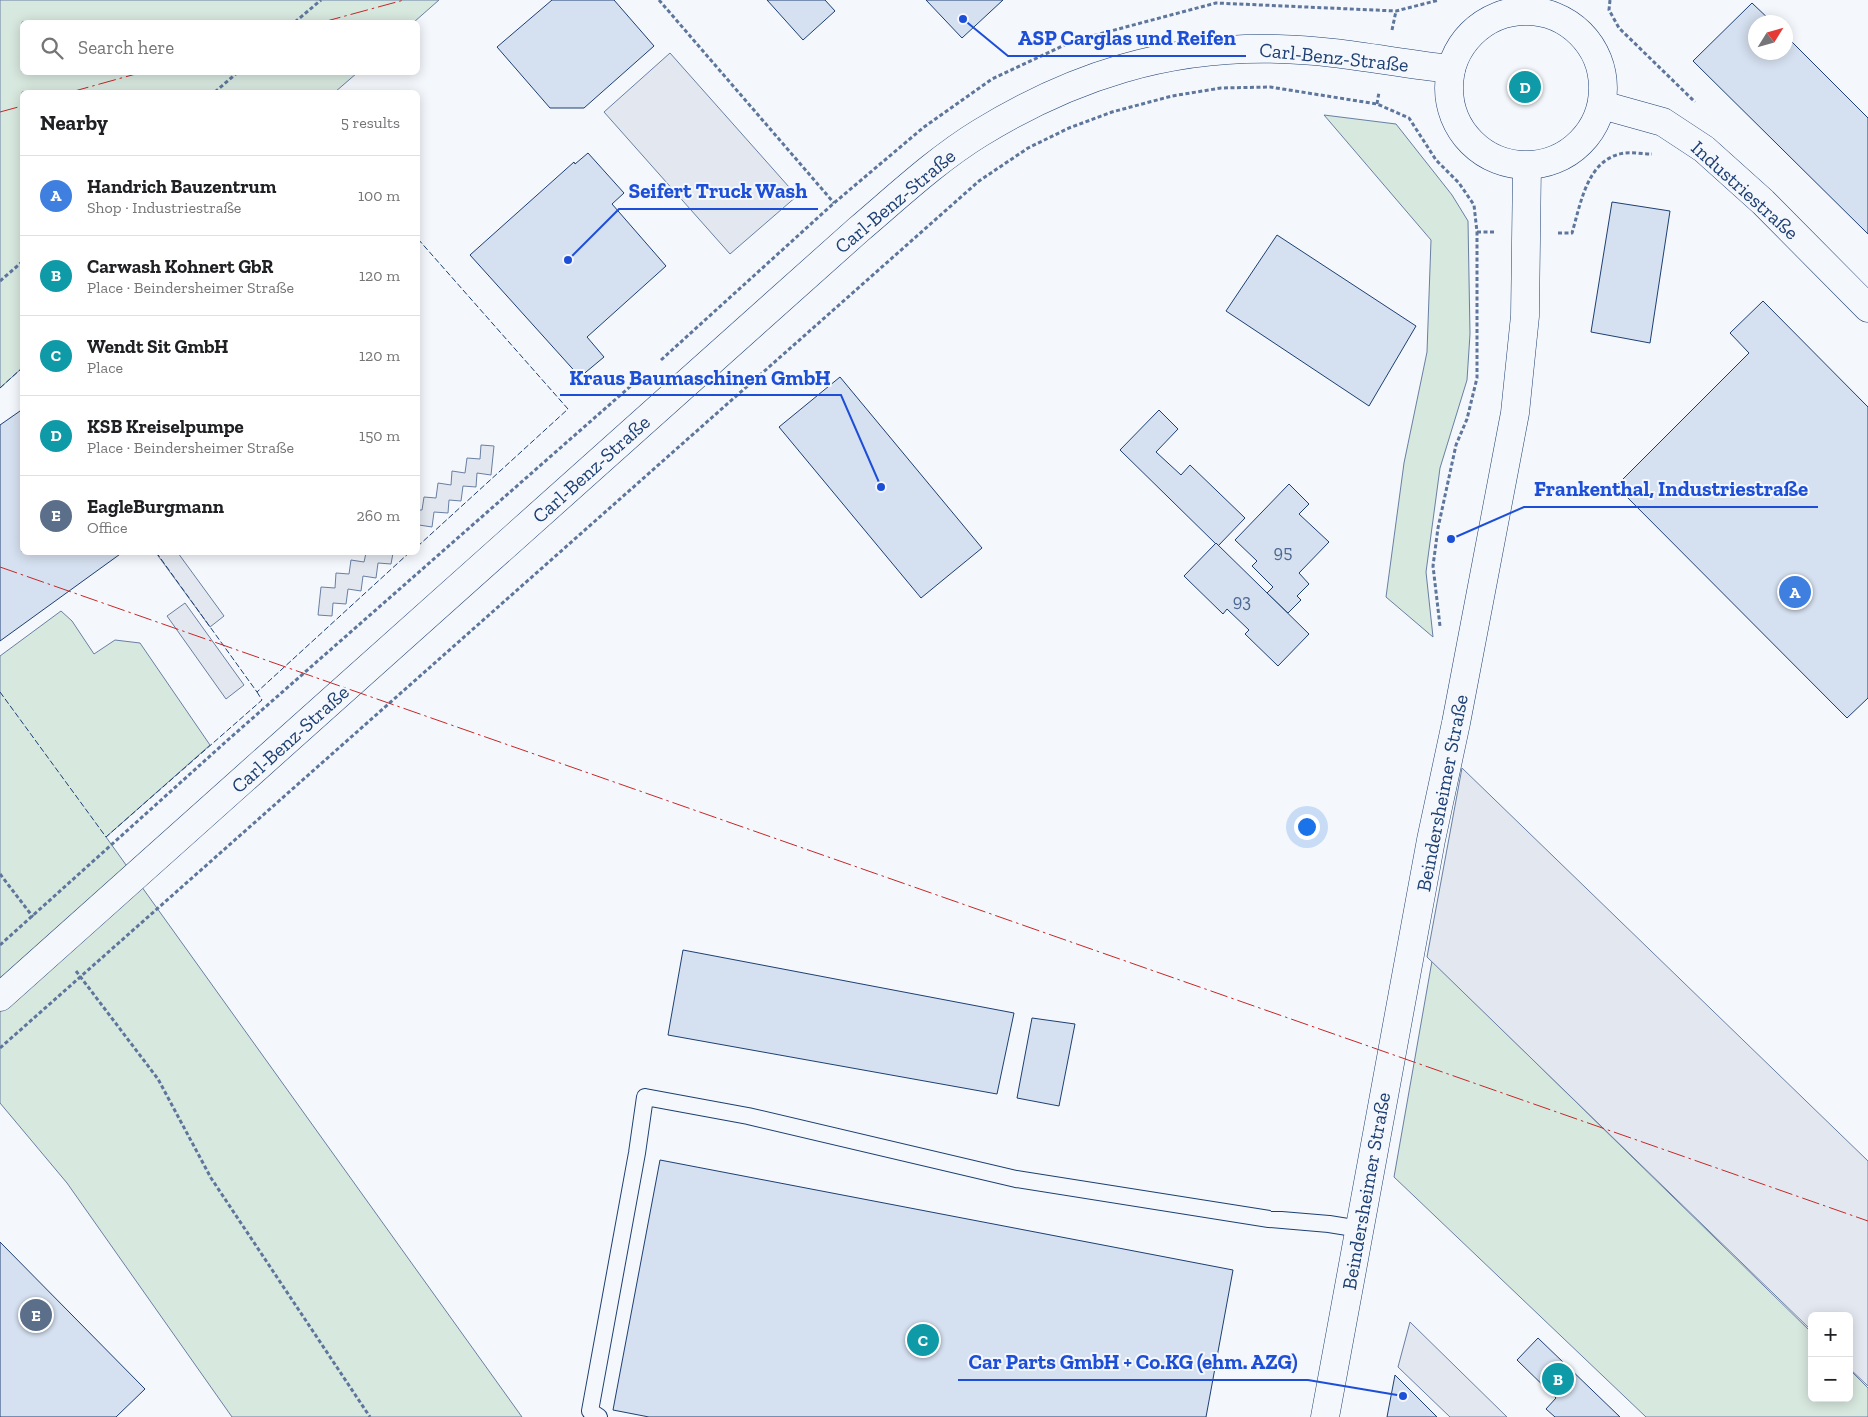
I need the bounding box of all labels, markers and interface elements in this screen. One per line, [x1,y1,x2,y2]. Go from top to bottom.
north arrow [1748,15,1793,60]
search box [20,20,420,75]
callout: ASP Carglas und Reifen [1008,20,1246,56]
text: ASP Carglas und Reifen [1018,25,1236,50]
icon: search [38,34,66,62]
text: Search here [78,36,174,59]
street label: Carl-Benz-Straße [1258,37,1410,77]
pin: D [1509,68,1541,106]
text: Nearby [40,110,108,135]
text: 5 results [341,113,400,132]
street label: Industriestraße [1686,135,1804,245]
street label: Carl-Benz-Straße [830,144,960,258]
callout: Seifert Truck Wash [619,173,818,209]
text: Handrich Bauzentrum [87,175,276,198]
text: Seifert Truck Wash [629,178,807,203]
text: A [51,186,62,205]
text: 100 m [358,186,400,205]
text: Shop · Industriestraße [87,198,241,217]
text: Carwash Kohnert GbR [87,255,273,278]
text: B [51,266,61,285]
text: 120 m [359,266,400,285]
text: Place · Beindersheimer Straße [87,278,294,297]
text: Wendt Sit GmbH [87,335,229,358]
text: C [51,346,61,365]
text: 120 m [359,346,400,365]
text: Place [87,358,123,377]
callout: Kraus Baumaschinen GmbH [560,359,841,395]
text: Kraus Baumaschinen GmbH [569,365,831,390]
street label: Carl-Benz-Straße [527,410,655,528]
text: KSB Kreiselpumpe [87,415,244,438]
text: D [50,426,62,445]
text: 150 m [359,426,400,445]
text: Place · Beindersheimer Straße [87,438,294,457]
callout: Frankenthal, Industriestraße [1524,471,1818,507]
text: Frankenthal, Industriestraße [1534,476,1808,501]
text: EagleBurgmann [87,495,224,518]
text: E [51,506,61,525]
text: 260 m [357,506,400,525]
text: Office [87,518,127,537]
house number: 95 [1274,541,1292,563]
pin: A [1779,573,1811,611]
house number: 93 [1233,590,1251,612]
street label: Carl-Benz-Straße [226,680,354,798]
street label: Beindersheimer Straße [1411,692,1473,894]
your location [1294,814,1320,840]
street label: Beindersheimer Straße [1337,1090,1395,1292]
pin: E [20,1296,52,1334]
map controls [1808,1312,1853,1402]
button: + [1808,1312,1853,1357]
pin: C [907,1321,939,1359]
callout: Car Parts GmbH + Co.KG (ehm. AZG) [958,1344,1308,1380]
text: Car Parts GmbH + Co.KG (ehm. AZG) [968,1349,1298,1374]
button: − [1808,1357,1853,1402]
pin: B [1542,1360,1574,1398]

